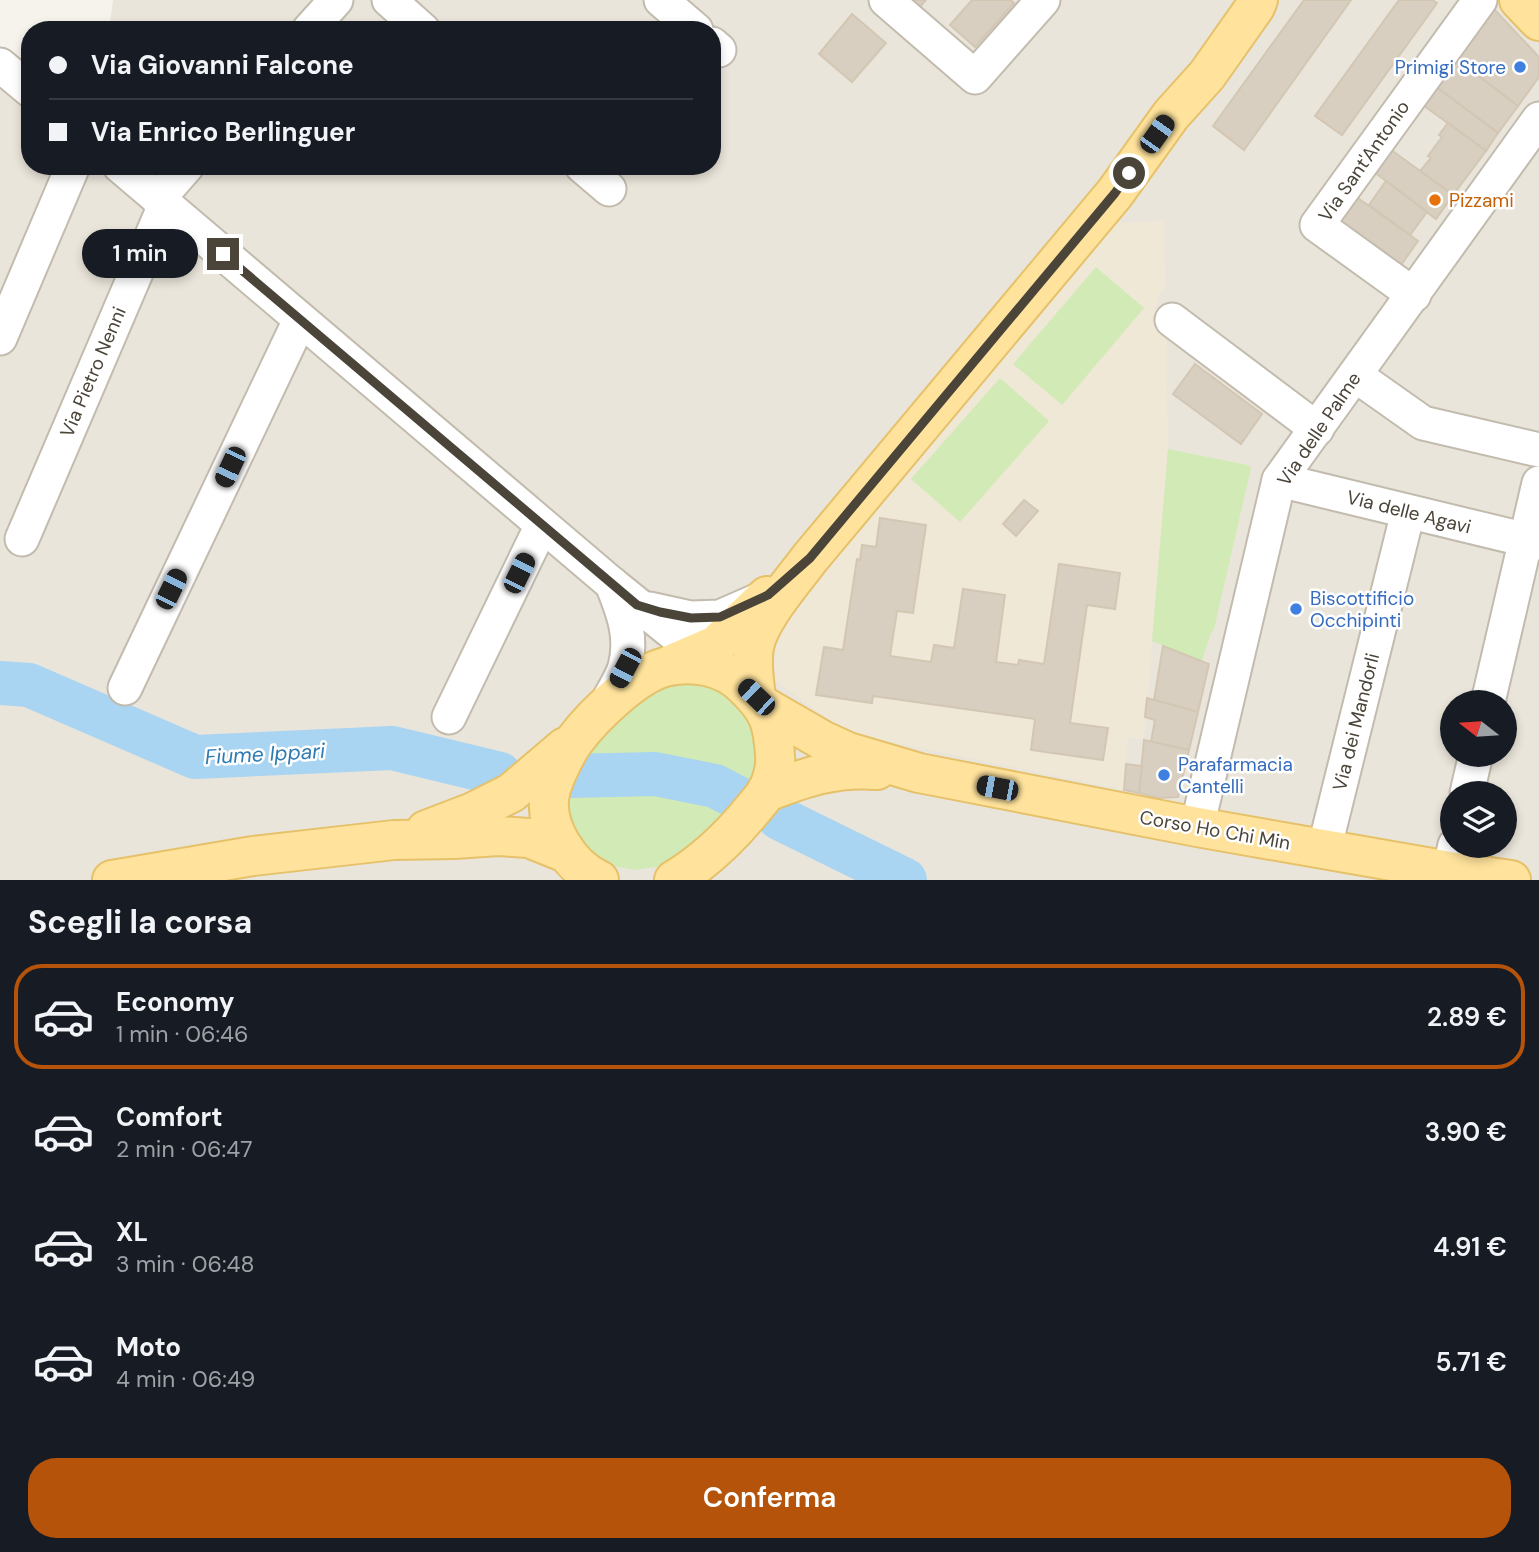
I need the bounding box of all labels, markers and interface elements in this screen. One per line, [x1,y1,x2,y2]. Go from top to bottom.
text: Via Giovanni Falcone [91,48,354,82]
place label: Primigi Store [1395,55,1506,80]
marker: Primigi Store [1512,59,1528,75]
street label: Via Sant'Antonio [1313,95,1415,227]
car [1137,111,1178,157]
text: Via Enrico Berlinguer [91,115,355,149]
route start [1113,157,1145,189]
place label: Pizzami [1449,188,1514,213]
marker: Pizzami [1427,192,1443,208]
callout: 1 min [83,230,198,278]
text: 1 min [113,238,167,268]
route end [207,238,239,270]
street label: Via Pietro Nenni [54,303,132,441]
street label: Via delle Palme [1272,367,1366,491]
car [212,444,249,490]
street label: Via delle Agavi [1344,484,1474,540]
car [501,550,538,596]
car [153,566,190,612]
place label: Biscottificio Occhipinti [1310,586,1414,633]
marker: Biscottificio Occhipinti [1288,601,1304,617]
car [606,645,645,691]
street label: Via dei Mandorli [1327,650,1385,794]
car [734,675,779,719]
north arrow [1440,690,1517,766]
map controls [1440,690,1517,858]
water label: Fiume Ippari [204,737,327,771]
place label: Parafarmacia Cantelli [1178,752,1293,799]
marker: Parafarmacia Cantelli [1156,767,1172,783]
car [975,774,1020,802]
button: layers [1440,781,1517,858]
street label: Corso Ho Chi Min [1138,804,1292,856]
text: Scegli la corsa [28,901,252,943]
icon: car [32,985,95,1048]
text: Economy [116,985,234,1019]
text: 2.89 € [1427,1000,1507,1034]
text: 1 min · 06:46 [116,1019,249,1049]
icon: car [32,1100,95,1163]
text: Comfort [116,1100,222,1134]
text: 3.90 € [1425,1115,1507,1149]
text: 2 min · 06:47 [116,1134,252,1164]
icon: car [32,1215,95,1278]
text: XL [116,1215,148,1249]
text: 4.91 € [1433,1230,1507,1264]
text: 3 min · 06:48 [116,1249,254,1279]
icon: car [32,1330,95,1393]
text: Moto [116,1330,181,1364]
text: 5.71 € [1435,1345,1507,1379]
text: 4 min · 06:49 [116,1364,255,1394]
button: Conferma [28,1458,1511,1538]

